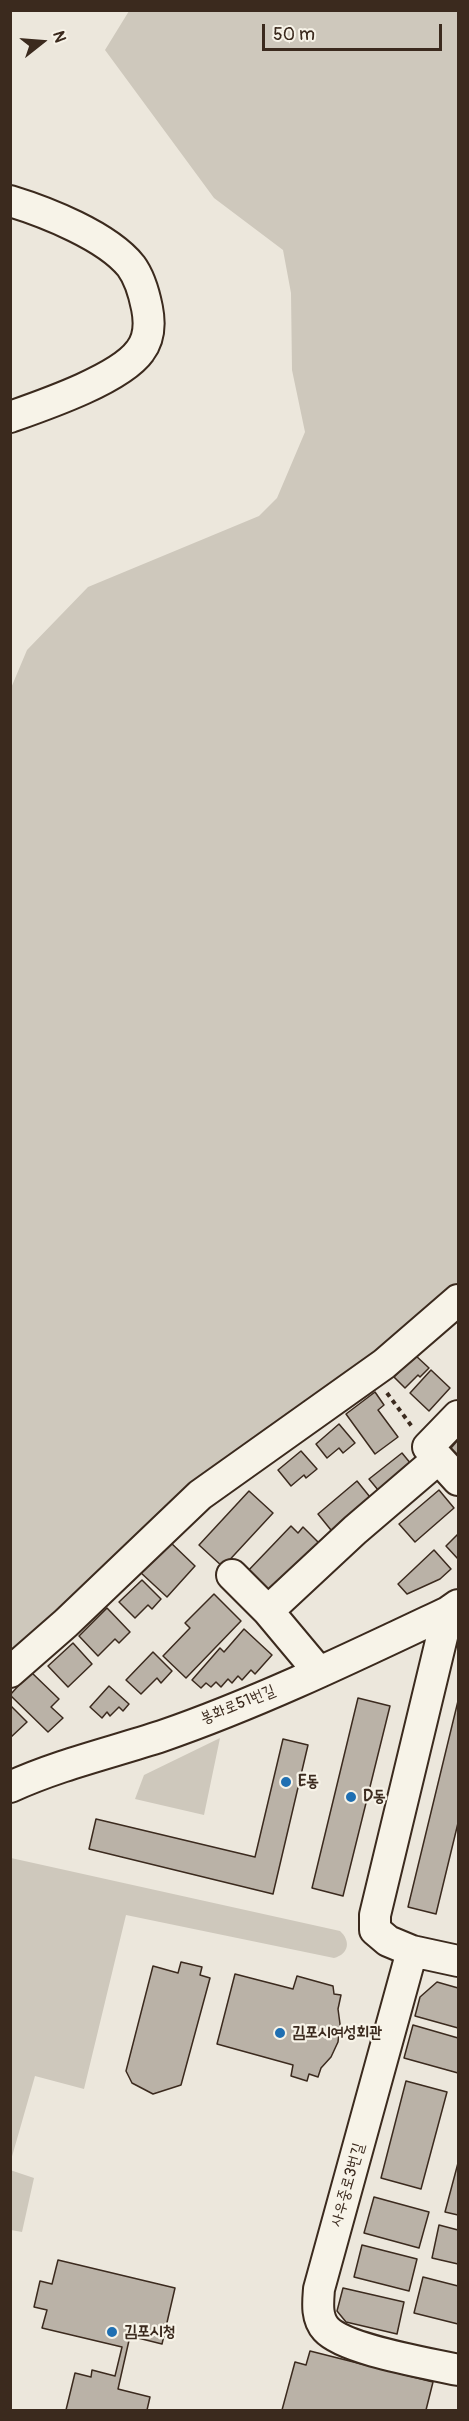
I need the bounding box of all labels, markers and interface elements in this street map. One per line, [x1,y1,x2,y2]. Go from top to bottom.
north arrow [12,12,72,72]
scale bar [265,12,445,50]
text: 50 m [273,23,315,46]
text: N [48,29,70,45]
street label: 봉화로51번길 [198,1681,278,1729]
place label: E동 [298,1772,319,1792]
marker: E동 [279,1775,293,1789]
place label: D동 [363,1787,386,1807]
marker: D동 [344,1790,358,1804]
place label: 김포시여성회관 [292,2023,382,2043]
marker: 김포시여성회관 [273,2026,287,2040]
street label: 사우중로3번길 [327,2141,369,2229]
place label: 김포시청 [124,2322,176,2342]
marker: 김포시청 [105,2325,119,2339]

